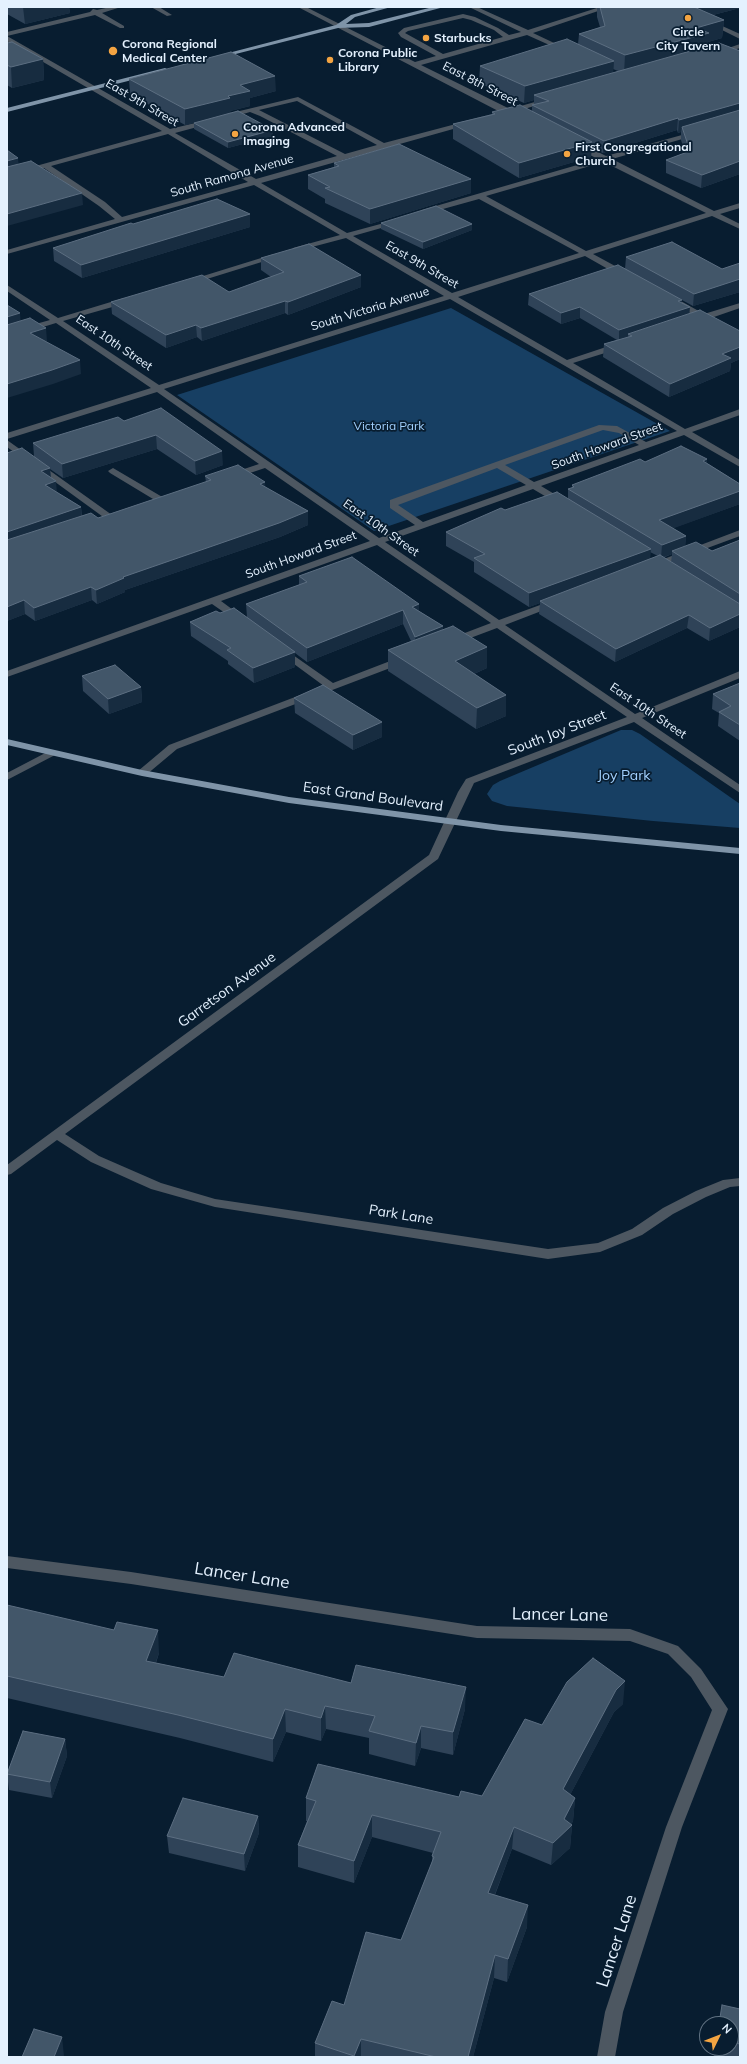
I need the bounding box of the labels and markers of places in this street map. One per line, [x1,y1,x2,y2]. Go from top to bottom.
marker: Circle City Tavern [683,13,693,23]
place label: Circle City Tavern [656,25,720,53]
place label: Starbucks [434,31,492,45]
marker: Starbucks [421,33,431,43]
place label: Corona Regional Medical Center [122,37,217,65]
marker: Corona Regional Medical Center [107,45,119,57]
place label: Corona Public Library [338,46,417,74]
marker: Corona Public Library [325,55,335,65]
place label: Corona Advanced Imaging [243,120,345,148]
marker: Corona Advanced Imaging [230,129,240,139]
place label: First Congregational Church [575,140,692,168]
marker: First Congregational Church [562,149,572,159]

